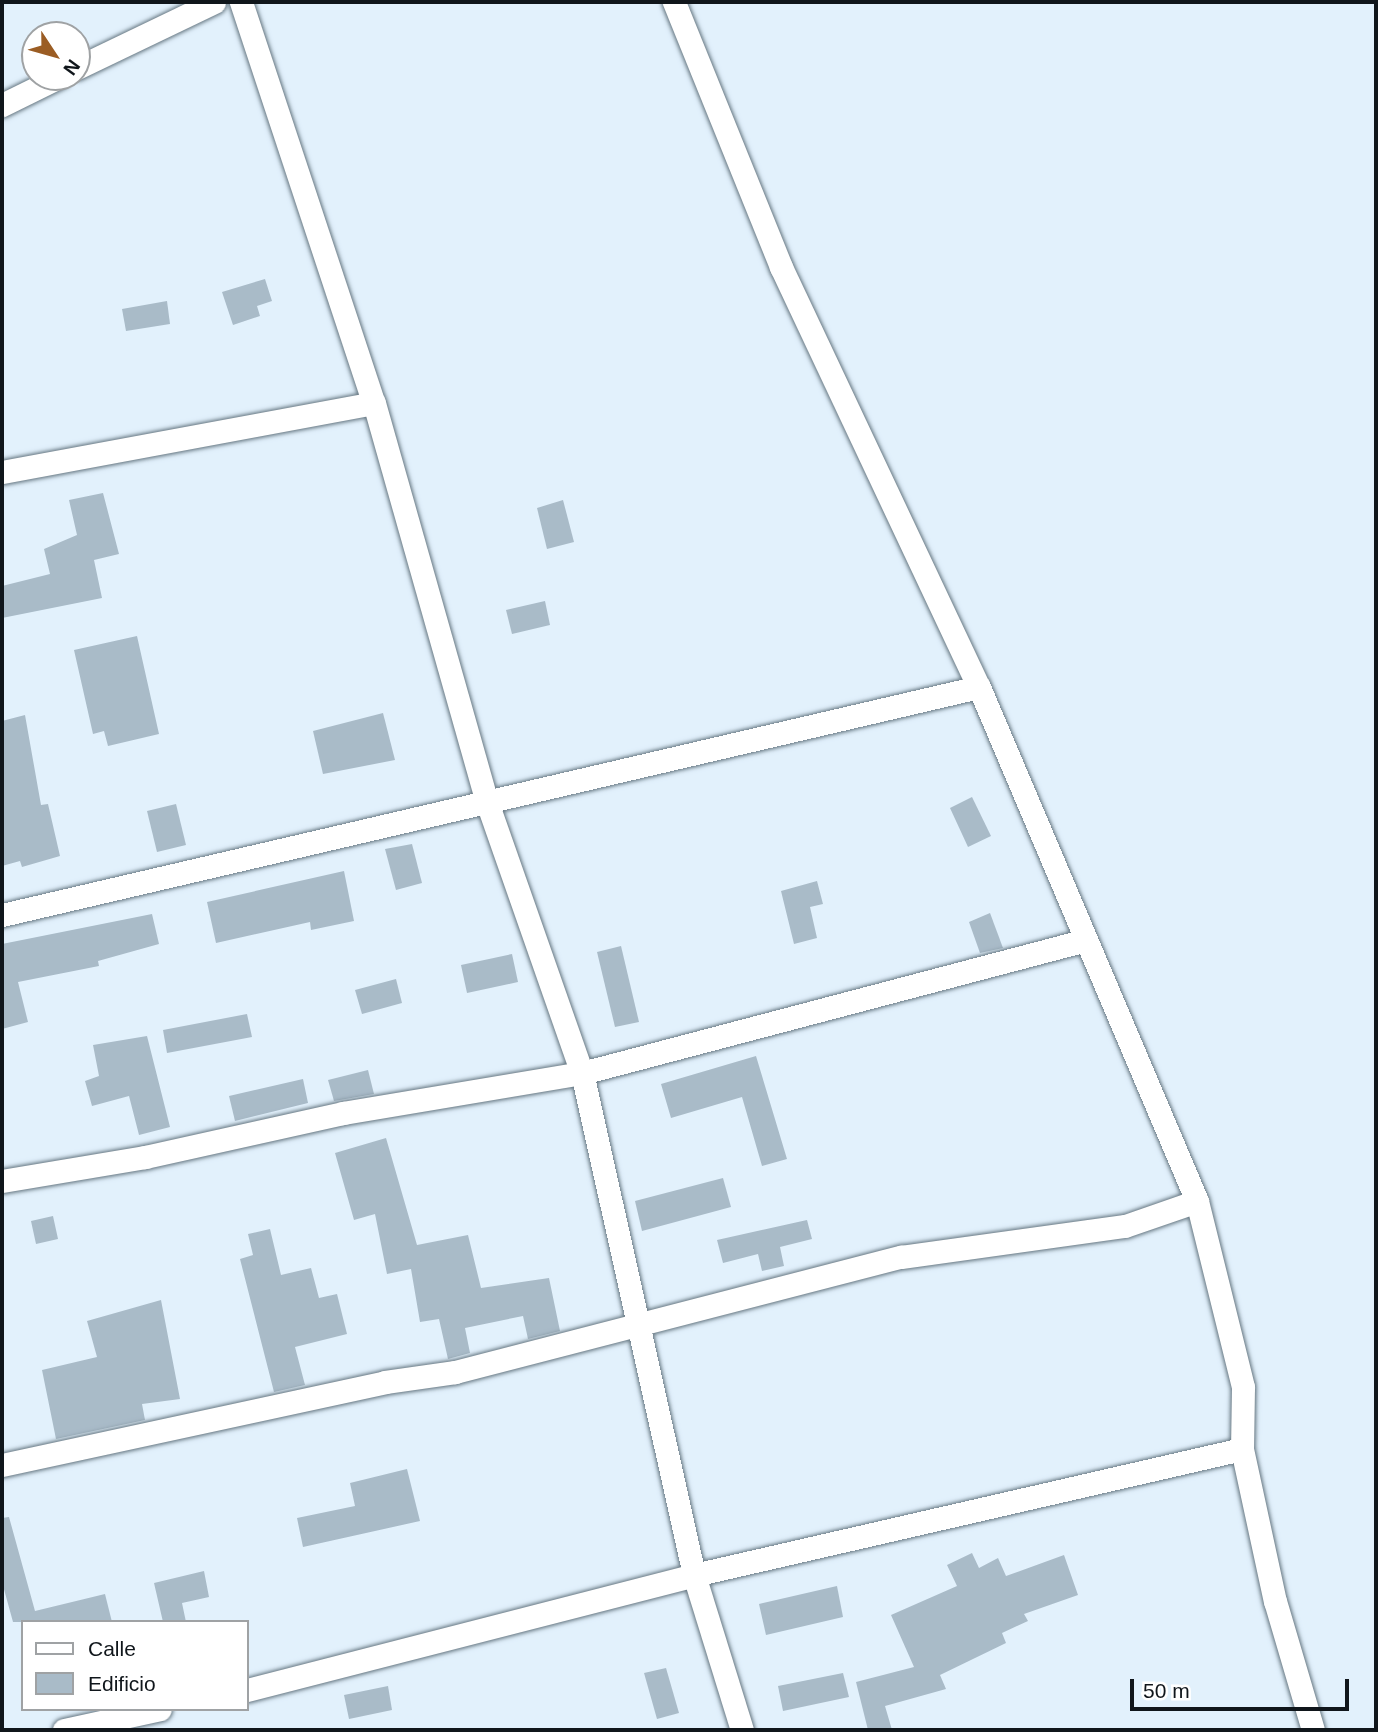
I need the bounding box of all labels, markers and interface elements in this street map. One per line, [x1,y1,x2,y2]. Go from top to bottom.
north arrow [21,21,91,91]
text: N [59,56,84,79]
legend [21,1620,248,1711]
text: Calle [88,1637,136,1660]
scale bar [1133,1666,1352,1710]
text: Edificio [88,1672,156,1695]
text: 50 m [1143,1679,1190,1702]

